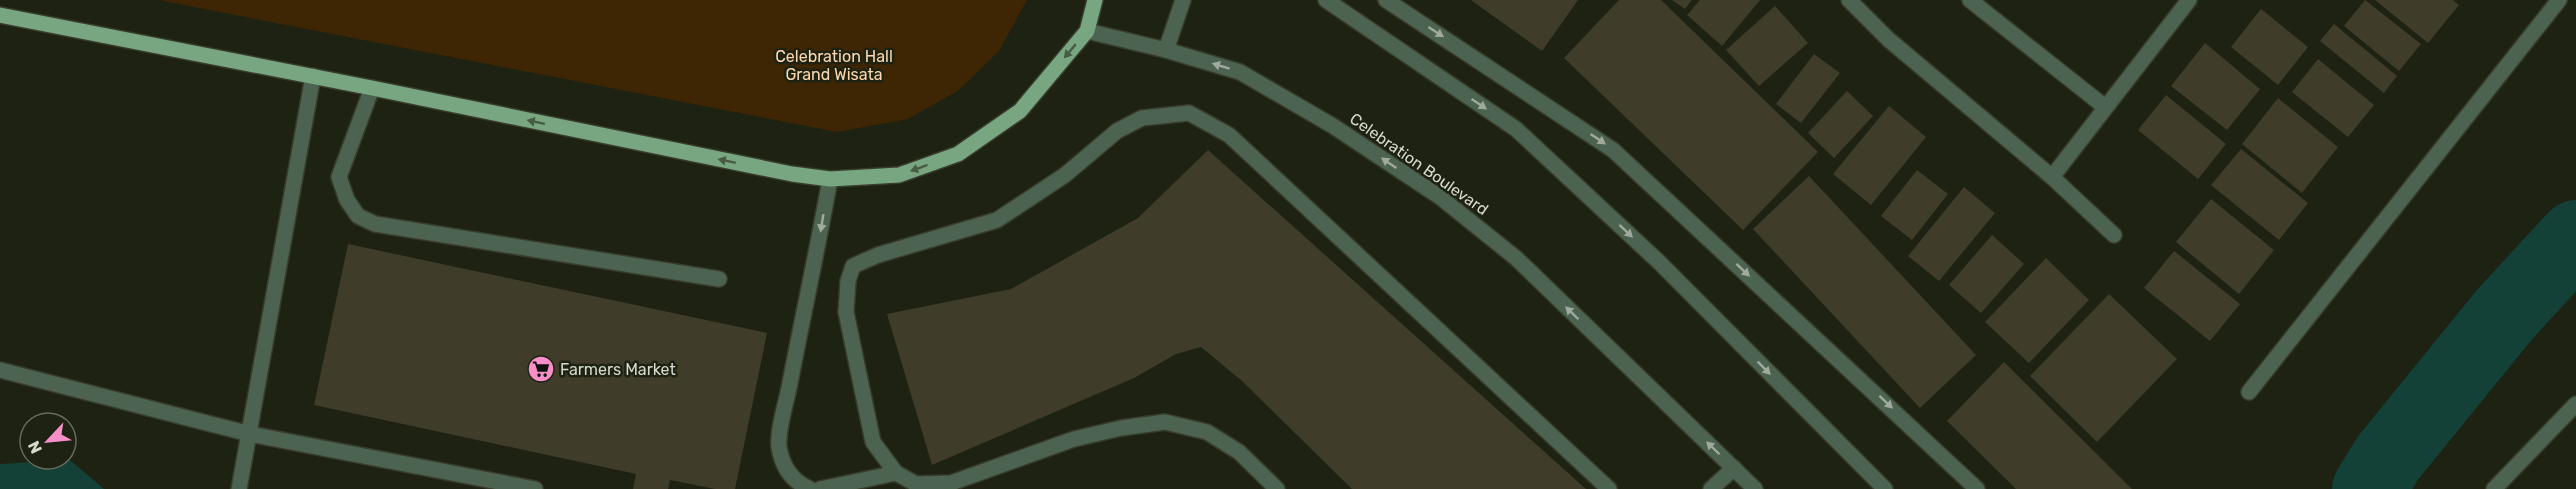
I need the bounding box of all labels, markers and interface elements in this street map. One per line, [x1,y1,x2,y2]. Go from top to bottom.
one-way arrow [1427,26,1444,37]
one-way arrow [1064,43,1077,59]
park label: Celebration Hall Grand Wisata [775,47,893,84]
one-way arrow [1212,61,1230,70]
one-way arrow [1470,98,1486,110]
street label: Celebration Boulevard [1346,109,1492,219]
one-way arrow [526,117,545,126]
one-way arrow [1590,133,1606,144]
one-way arrow [717,156,736,165]
one-way arrow [1381,158,1397,169]
one-way arrow [910,164,928,173]
one-way arrow [818,214,827,233]
one-way arrow [1618,224,1633,238]
one-way arrow [1735,263,1750,276]
one-way arrow [1566,306,1580,320]
supermarket icon: Farmers Market [526,354,556,384]
place label: Farmers Market [560,360,676,379]
one-way arrow [1757,361,1771,375]
one-way arrow [1879,395,1893,409]
north arrow [18,411,78,471]
text: N [24,438,46,457]
one-way arrow [1706,441,1720,455]

